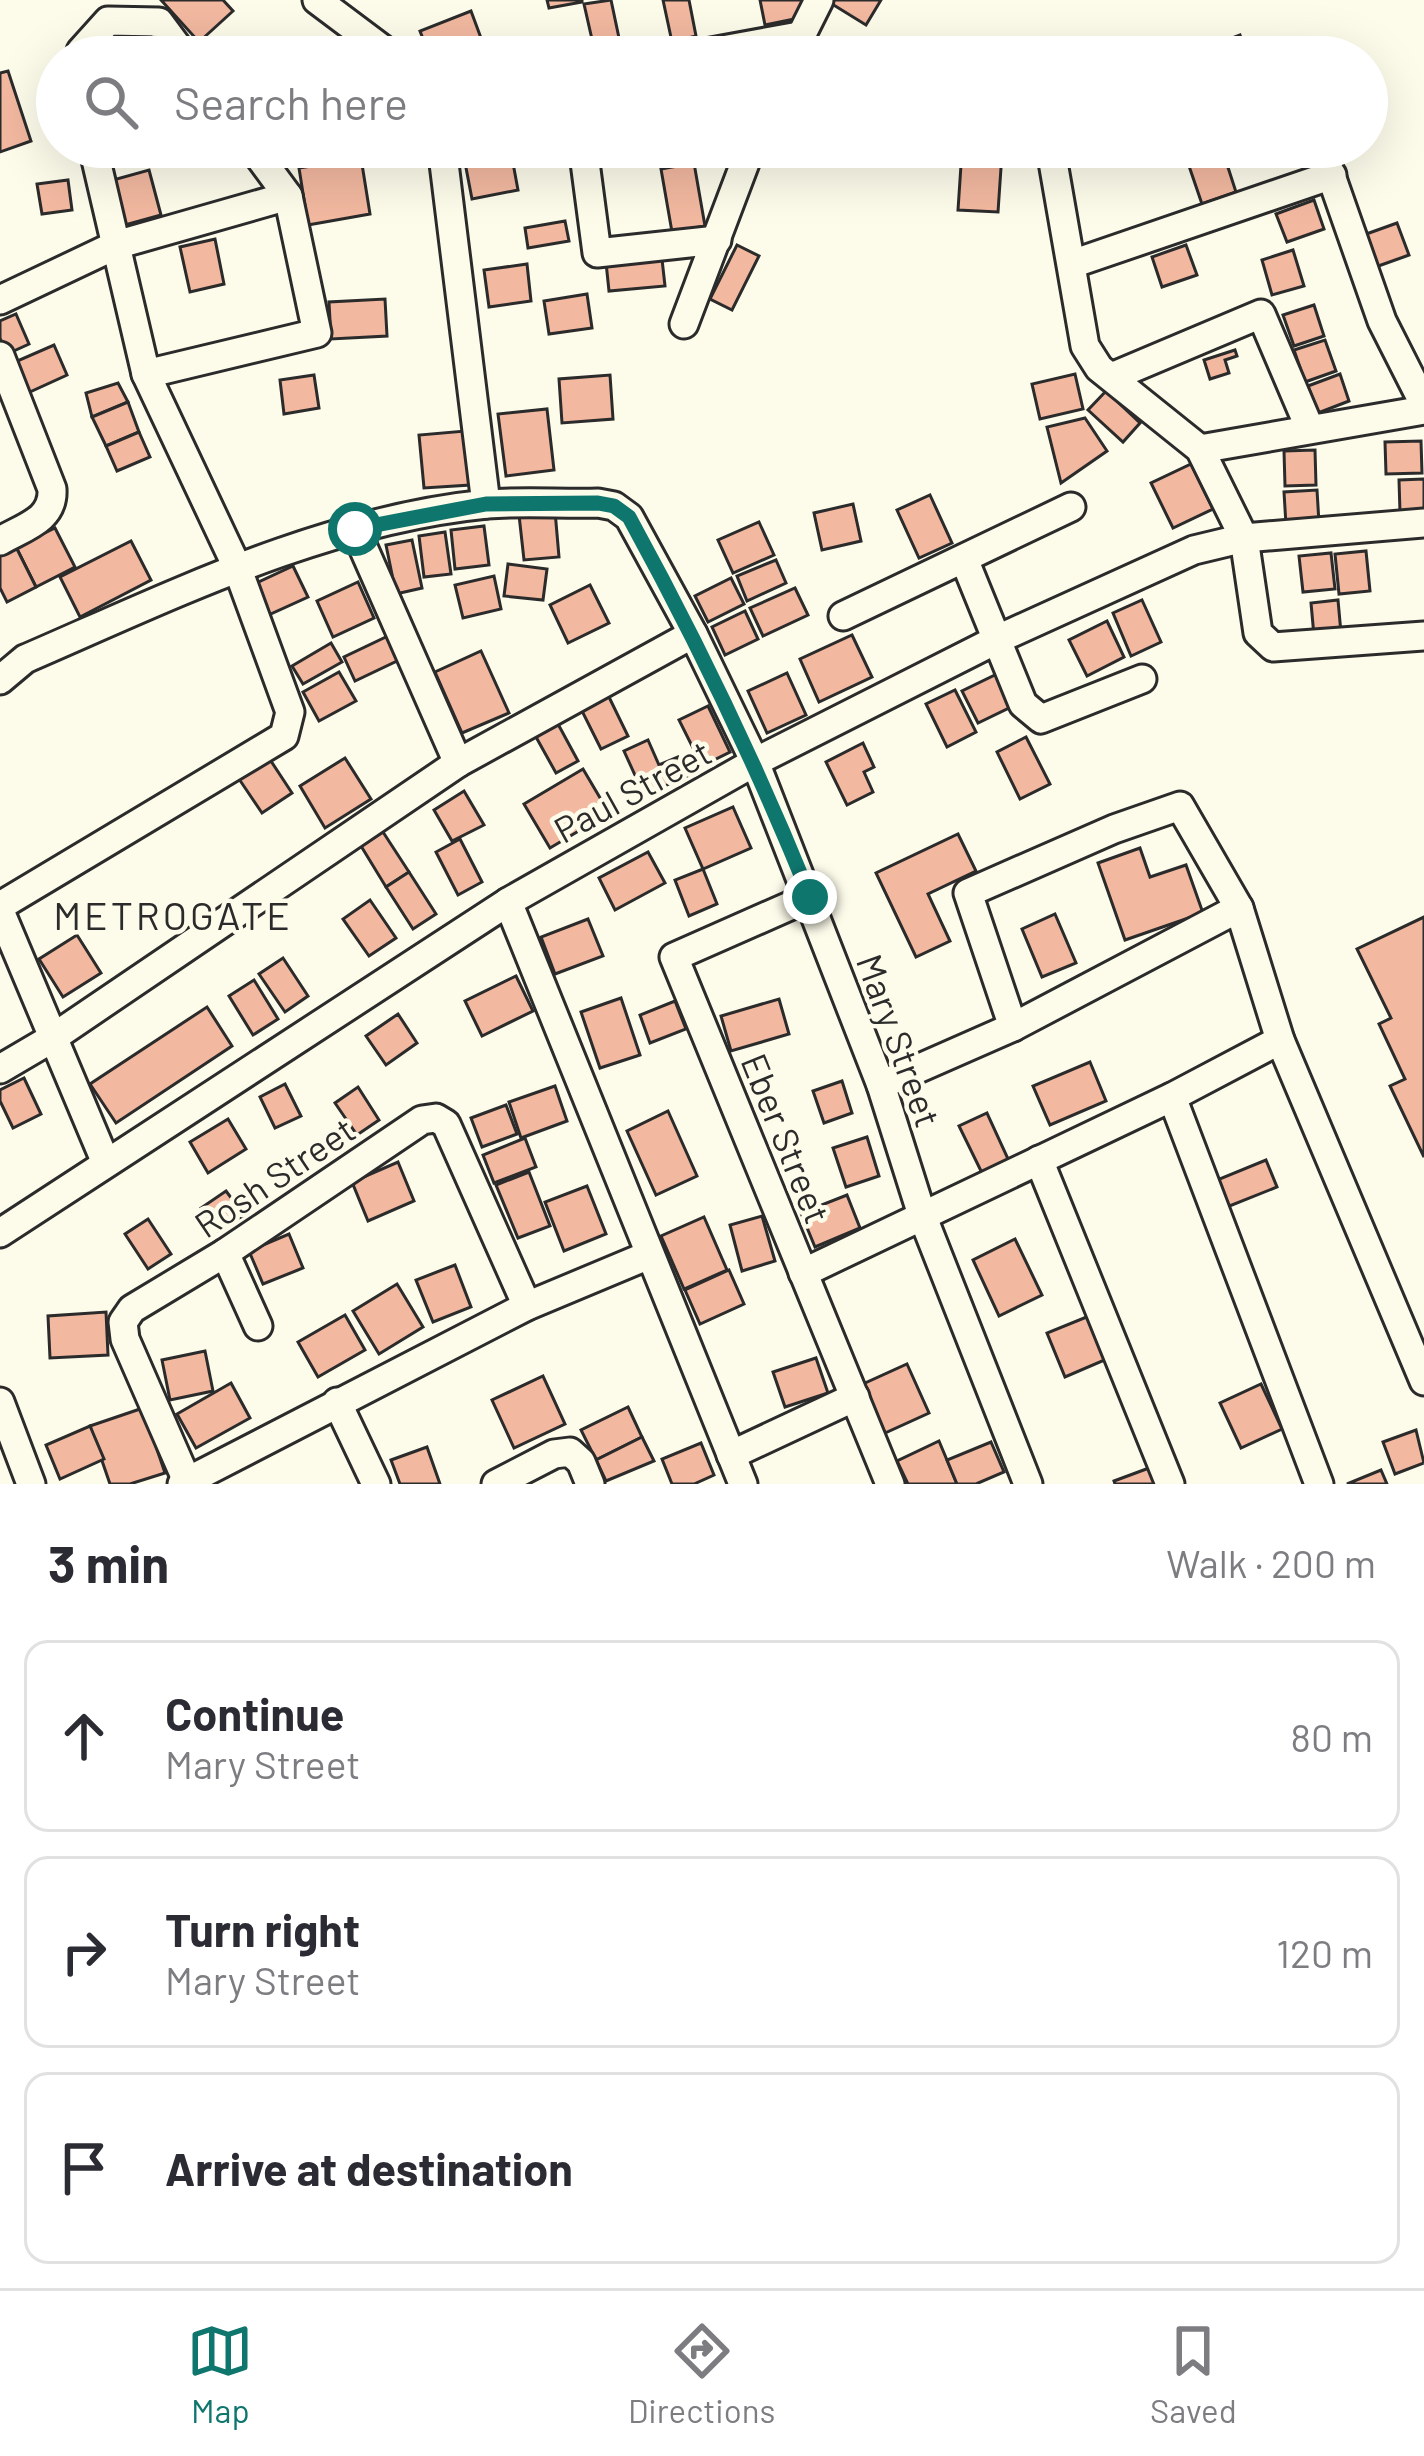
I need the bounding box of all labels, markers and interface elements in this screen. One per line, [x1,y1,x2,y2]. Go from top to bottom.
search box [36,36,1388,168]
icon: search [78,69,144,135]
text: Search here [174,75,408,129]
route start [328,502,382,556]
street label: Paul Street [546,729,718,851]
route end [783,870,837,924]
district label: METROGATE [53,891,293,938]
street label: Mary Street [849,948,951,1132]
street label: Eber Street [734,1047,840,1229]
street label: Rosh Street [186,1107,362,1245]
text: 3 min [48,1532,169,1593]
text: Walk · 200 m [1166,1539,1376,1586]
text: Continue [165,1686,344,1740]
icon: ahead [51,1703,117,1769]
text: 80 m [1291,1713,1373,1760]
text: Mary Street [165,1740,360,1787]
text: Turn right [165,1902,360,1956]
icon: right [51,1919,117,1985]
text: 120 m [1276,1929,1373,1976]
text: Mary Street [165,1956,360,2003]
icon: arrive [51,2135,117,2201]
text: Arrive at destination [165,2141,573,2195]
tab: Map [187,2318,253,2430]
tab: Directions [628,2318,775,2430]
tab: Saved [1150,2318,1237,2430]

